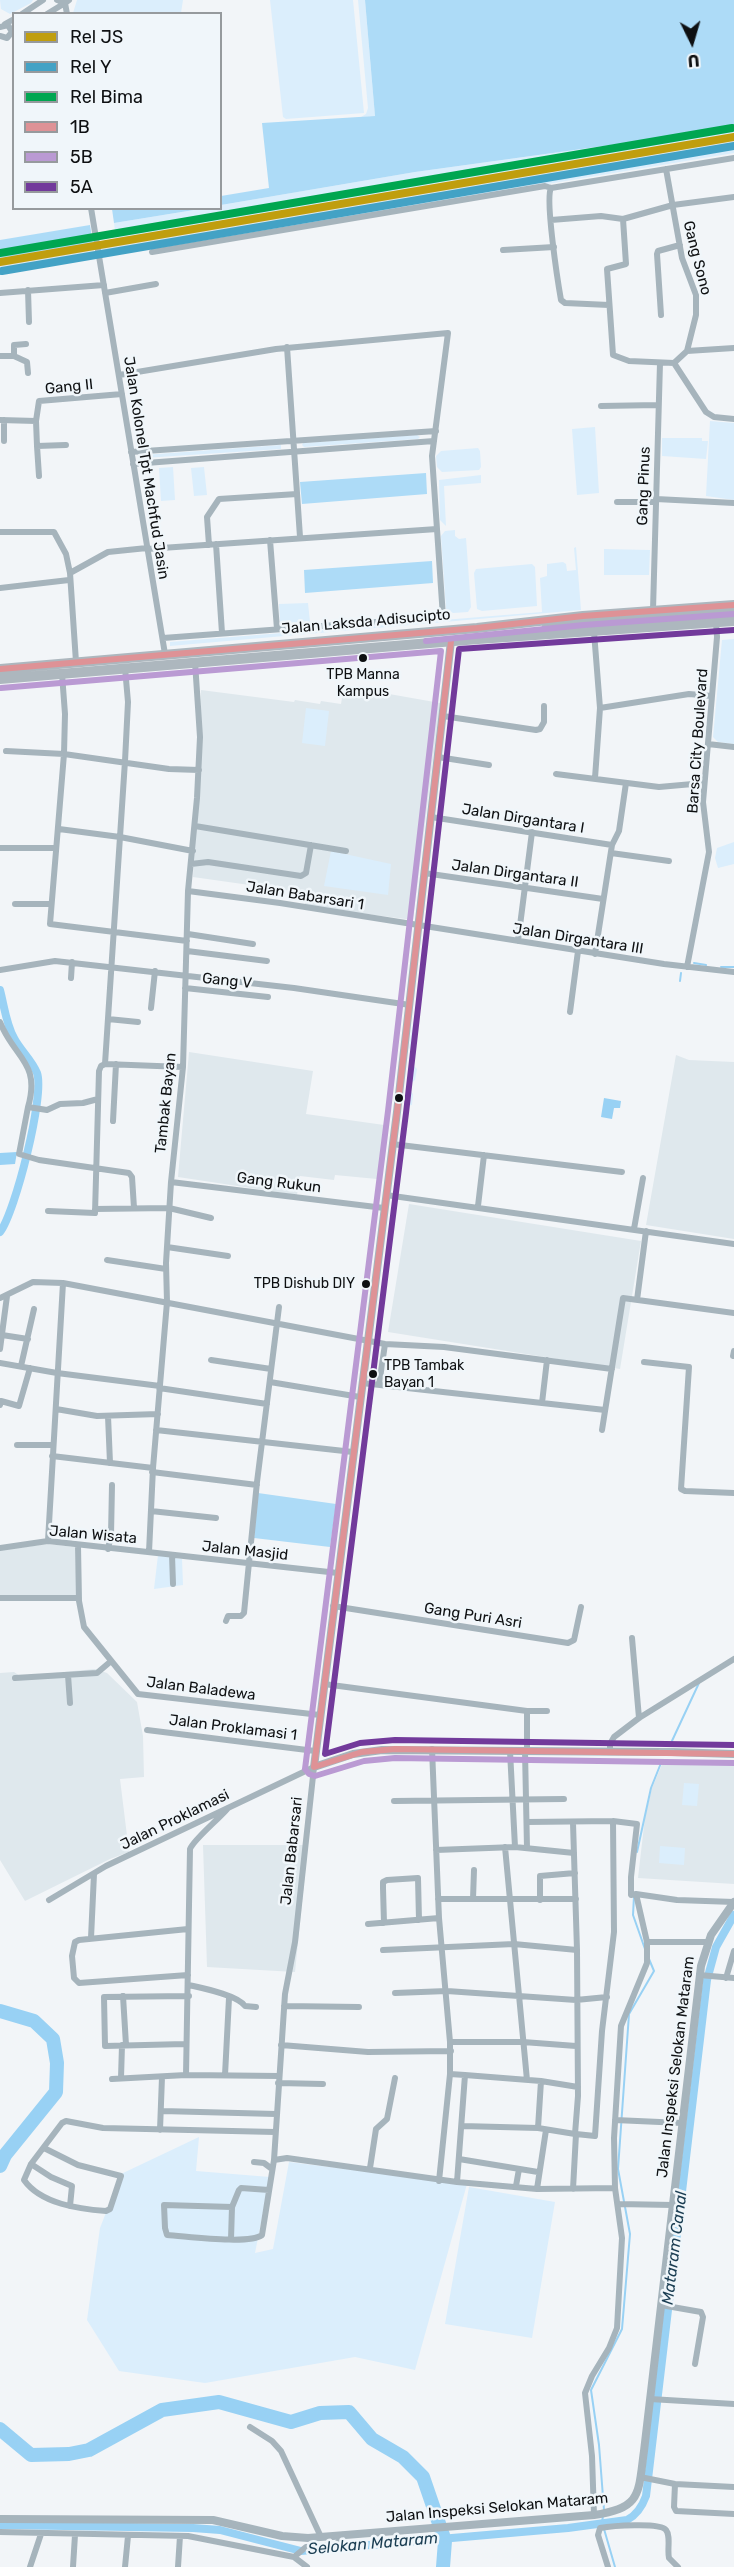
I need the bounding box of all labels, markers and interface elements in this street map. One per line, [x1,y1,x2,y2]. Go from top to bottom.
legend [12,12,222,210]
north arrow [662,12,722,72]
text: Rel JS [70,26,123,48]
text: U [687,50,700,70]
text: Rel Y [70,56,112,78]
text: Rel Bima [70,86,143,108]
text: 1B [70,116,90,138]
text: 5B [70,146,93,168]
text: 5A [70,176,93,198]
street label: Gang Sono [679,219,715,297]
street label: Jalan Kolonel Tpt Machfud Jasin [119,355,173,581]
street label: Gang II [44,376,94,398]
street label: Gang Pinus [634,446,654,526]
street label: Jalan Laksda Adisucipto [281,606,451,638]
marker: TPB Manna Kampus [357,652,369,664]
place label: TPB Manna Kampus [326,667,400,700]
street label: Barsa City Boulevard [684,668,712,814]
street label: Jalan Dirgantara I [460,800,586,838]
street label: Jalan Dirgantara II [450,856,580,892]
street label: Jalan Babarsari 1 [245,878,365,914]
street label: Jalan Dirgantara III [511,920,645,958]
street label: Gang V [201,969,253,993]
street label: Tambak Bayan [152,1052,180,1154]
unlabelled marker [393,1092,405,1104]
street label: Gang Rukun [236,1169,322,1197]
place label: TPB Dishub DIY [254,1276,355,1292]
marker: TPB Dishub DIY [360,1278,372,1290]
place label: TPB Tambak Bayan 1 [384,1358,464,1390]
marker: TPB Tambak Bayan 1 [367,1368,379,1380]
street label: Jalan Wisata [48,1522,138,1548]
street label: Jalan Masjid [201,1538,289,1564]
street label: Gang Puri Asri [423,1599,523,1633]
street label: Jalan Baladewa [145,1673,257,1705]
street label: Jalan Proklamasi 1 [168,1711,298,1745]
street label: Jalan Proklamasi [118,1786,232,1854]
street label: Jalan Babarsari [277,1796,307,1906]
street label: Jalan Inspeksi Selokan Mataram [653,1955,699,2179]
water label: Mataram Canal [659,2190,691,2306]
street label: Jalan Inspeksi Selokan Mataram [385,2489,609,2527]
water label: Selokan Mataram [307,2529,439,2559]

